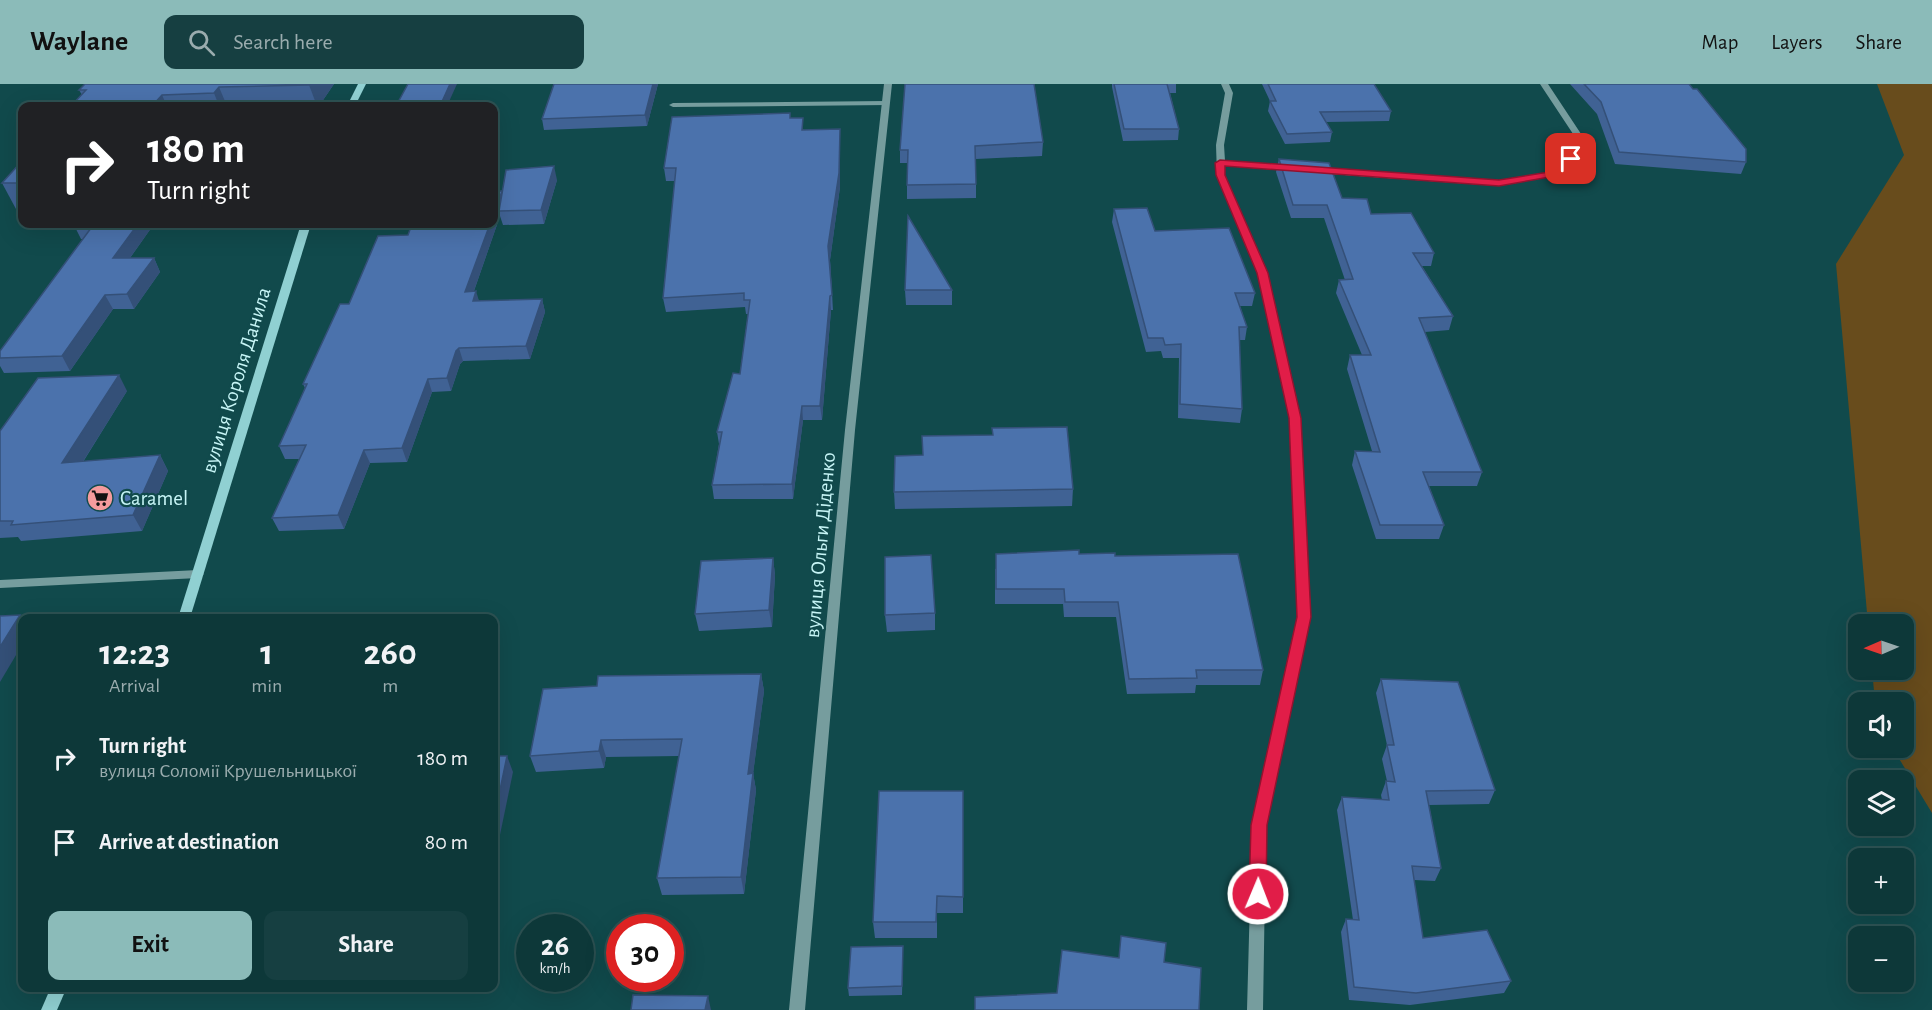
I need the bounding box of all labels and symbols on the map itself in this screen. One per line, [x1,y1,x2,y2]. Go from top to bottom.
pin [1545,133,1596,184]
street label: вулиця Короля Данила [198,284,275,476]
street label: вулиця Ольги Діденко [802,451,839,639]
supermarket icon: Caramel [85,483,115,513]
place label: Caramel [120,488,188,509]
north arrow [1848,614,1914,680]
position arrow [1226,862,1290,926]
speed limit sign: 30 [606,914,684,992]

